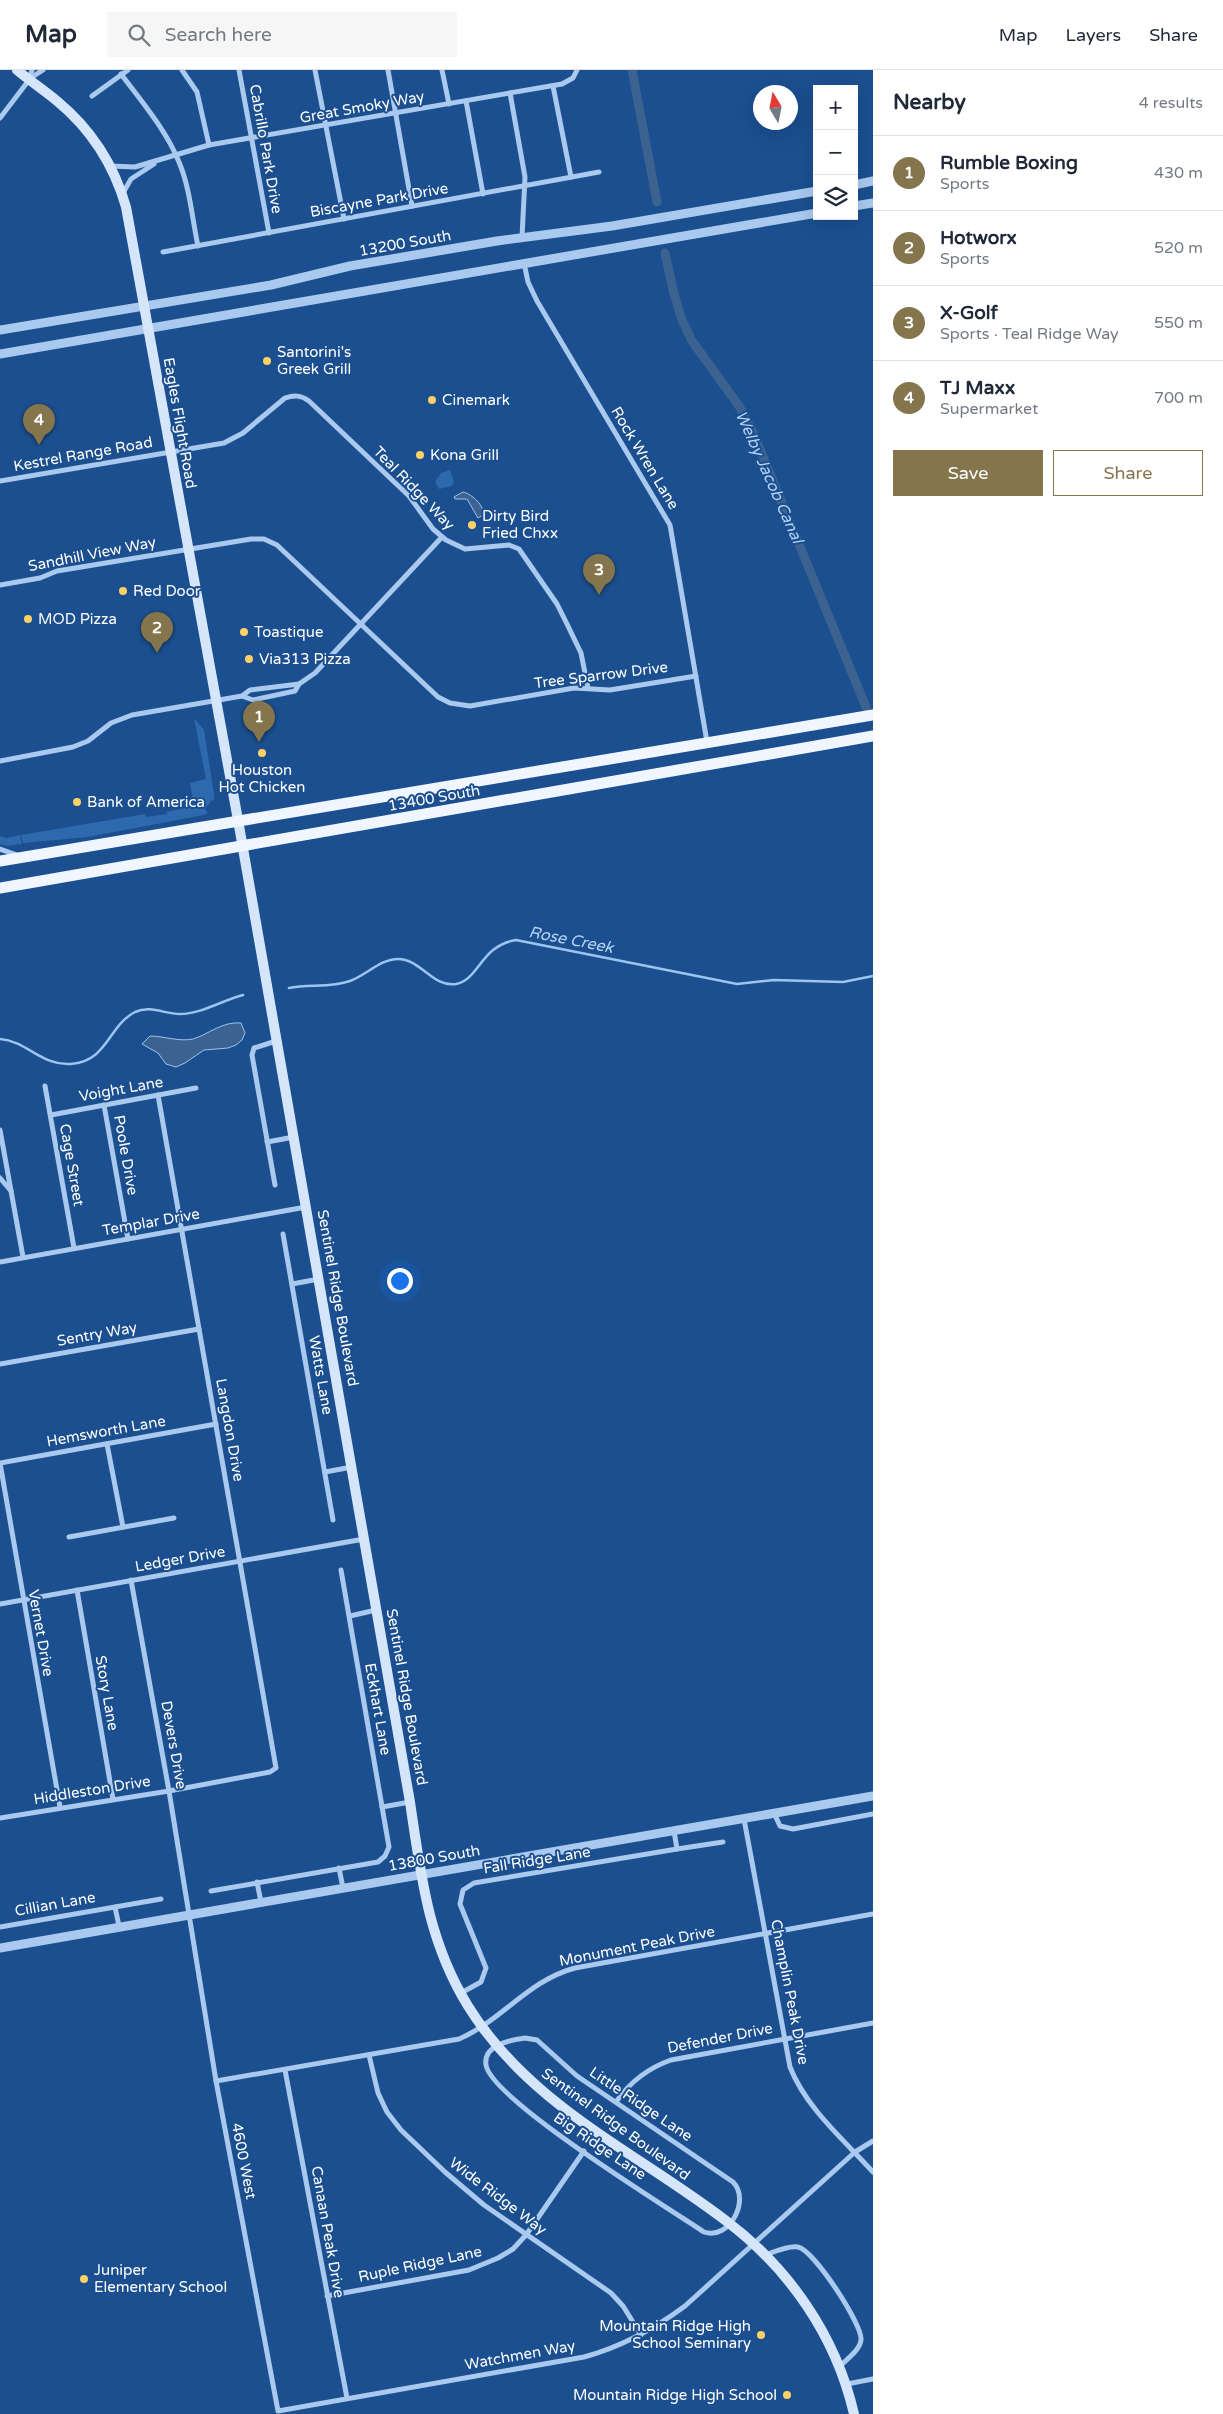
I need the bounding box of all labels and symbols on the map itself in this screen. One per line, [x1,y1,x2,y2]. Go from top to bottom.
street label: Cabrillo Park Drive [246,83,286,215]
north arrow [753,85,798,130]
street label: Great Smoky Way [298,87,426,127]
street label: Biscayne Park Drive [309,179,449,221]
street label: 13200 South [357,226,453,260]
place label: Santorini's Greek Grill [277,343,351,378]
marker: Santorini's Greek Grill [261,355,273,367]
street label: Eagles Flight Road [160,356,200,490]
place label: Cinemark [442,391,510,409]
marker: Cinemark [426,394,438,406]
street label: Rock Wren Lane [607,403,683,513]
pin: 4 [23,404,55,445]
water label: Welby Jacob Canal [731,408,808,548]
street label: Kestrel Range Road [12,433,154,475]
street label: Teal Ridge Way [370,442,458,534]
place label: Kona Grill [430,446,499,464]
marker: Kona Grill [414,449,426,461]
place label: Dirty Bird Fried Chxx [482,507,558,542]
marker: Dirty Bird Fried Chxx [466,519,478,531]
street label: Sandhill View Way [27,533,157,575]
pin: 3 [583,554,615,595]
place label: Red Door [133,582,201,600]
marker: Red Door [117,585,129,597]
place label: MOD Pizza [38,610,117,628]
pin: 2 [141,612,173,653]
marker: MOD Pizza [22,613,34,625]
place label: Toastique [254,623,323,641]
marker: Toastique [238,626,250,638]
place label: Via313 Pizza [259,650,351,668]
marker: Via313 Pizza [243,653,255,665]
street label: Tree Sparrow Drive [533,658,669,692]
pin: 1 [243,701,275,742]
marker: Houston Hot Chicken [256,747,268,759]
place label: Houston Hot Chicken [219,761,305,796]
street label: 13400 South [386,781,482,815]
place label: Bank of America [87,793,205,811]
marker: Bank of America [71,796,83,808]
water label: Rose Creek [527,922,616,958]
street label: Voight Lane [77,1073,165,1105]
street label: Poole Drive [110,1113,142,1197]
street label: Cage Street [56,1122,88,1208]
street label: Templar Drive [101,1205,201,1239]
street label: Sentinel Ridge Boulevard [314,1208,362,1388]
your location [387,1268,413,1294]
street label: Sentry Way [56,1318,138,1350]
street label: Watts Lane [305,1334,337,1416]
street label: Langdon Drive [212,1377,248,1483]
street label: Hemsworth Lane [45,1412,167,1450]
street label: Ledger Drive [134,1542,226,1576]
street label: Vernet Drive [24,1588,58,1678]
street label: Sentinel Ridge Boulevard [383,1607,431,1787]
street label: Story Lane [92,1654,122,1732]
street label: Eckhart Lane [361,1662,395,1756]
street label: Devers Drive [157,1699,191,1791]
street label: Hiddleston Drive [32,1772,152,1808]
street label: 13800 South [386,1841,482,1875]
street label: Fall Ridge Lane [482,1843,592,1877]
street label: Cillian Lane [13,1888,97,1920]
street label: Champlin Peak Drive [767,1918,813,2066]
street label: Monument Peak Drive [558,1922,716,1970]
street label: Defender Drive [666,2019,774,2057]
street label: Little Ridge Lane [586,2063,696,2145]
street label: Sentinel Ridge Boulevard [538,2064,694,2184]
street label: Big Ridge Lane [550,2108,650,2184]
street label: 4600 West [228,2121,260,2201]
street label: Wide Ridge Way [446,2154,550,2238]
street label: Canaan Peak Drive [308,2165,348,2299]
street label: Ruple Ridge Lane [357,2242,483,2286]
place label: Juniper Elementary School [94,2261,227,2296]
marker: Juniper Elementary School [78,2273,90,2285]
place label: Mountain Ridge High School Seminary [599,2317,751,2352]
marker: Mountain Ridge High School Seminary [755,2329,767,2341]
street label: Watchmen Way [463,2336,577,2374]
place label: Mountain Ridge High School [573,2386,777,2404]
marker: Mountain Ridge High School [781,2389,793,2401]

